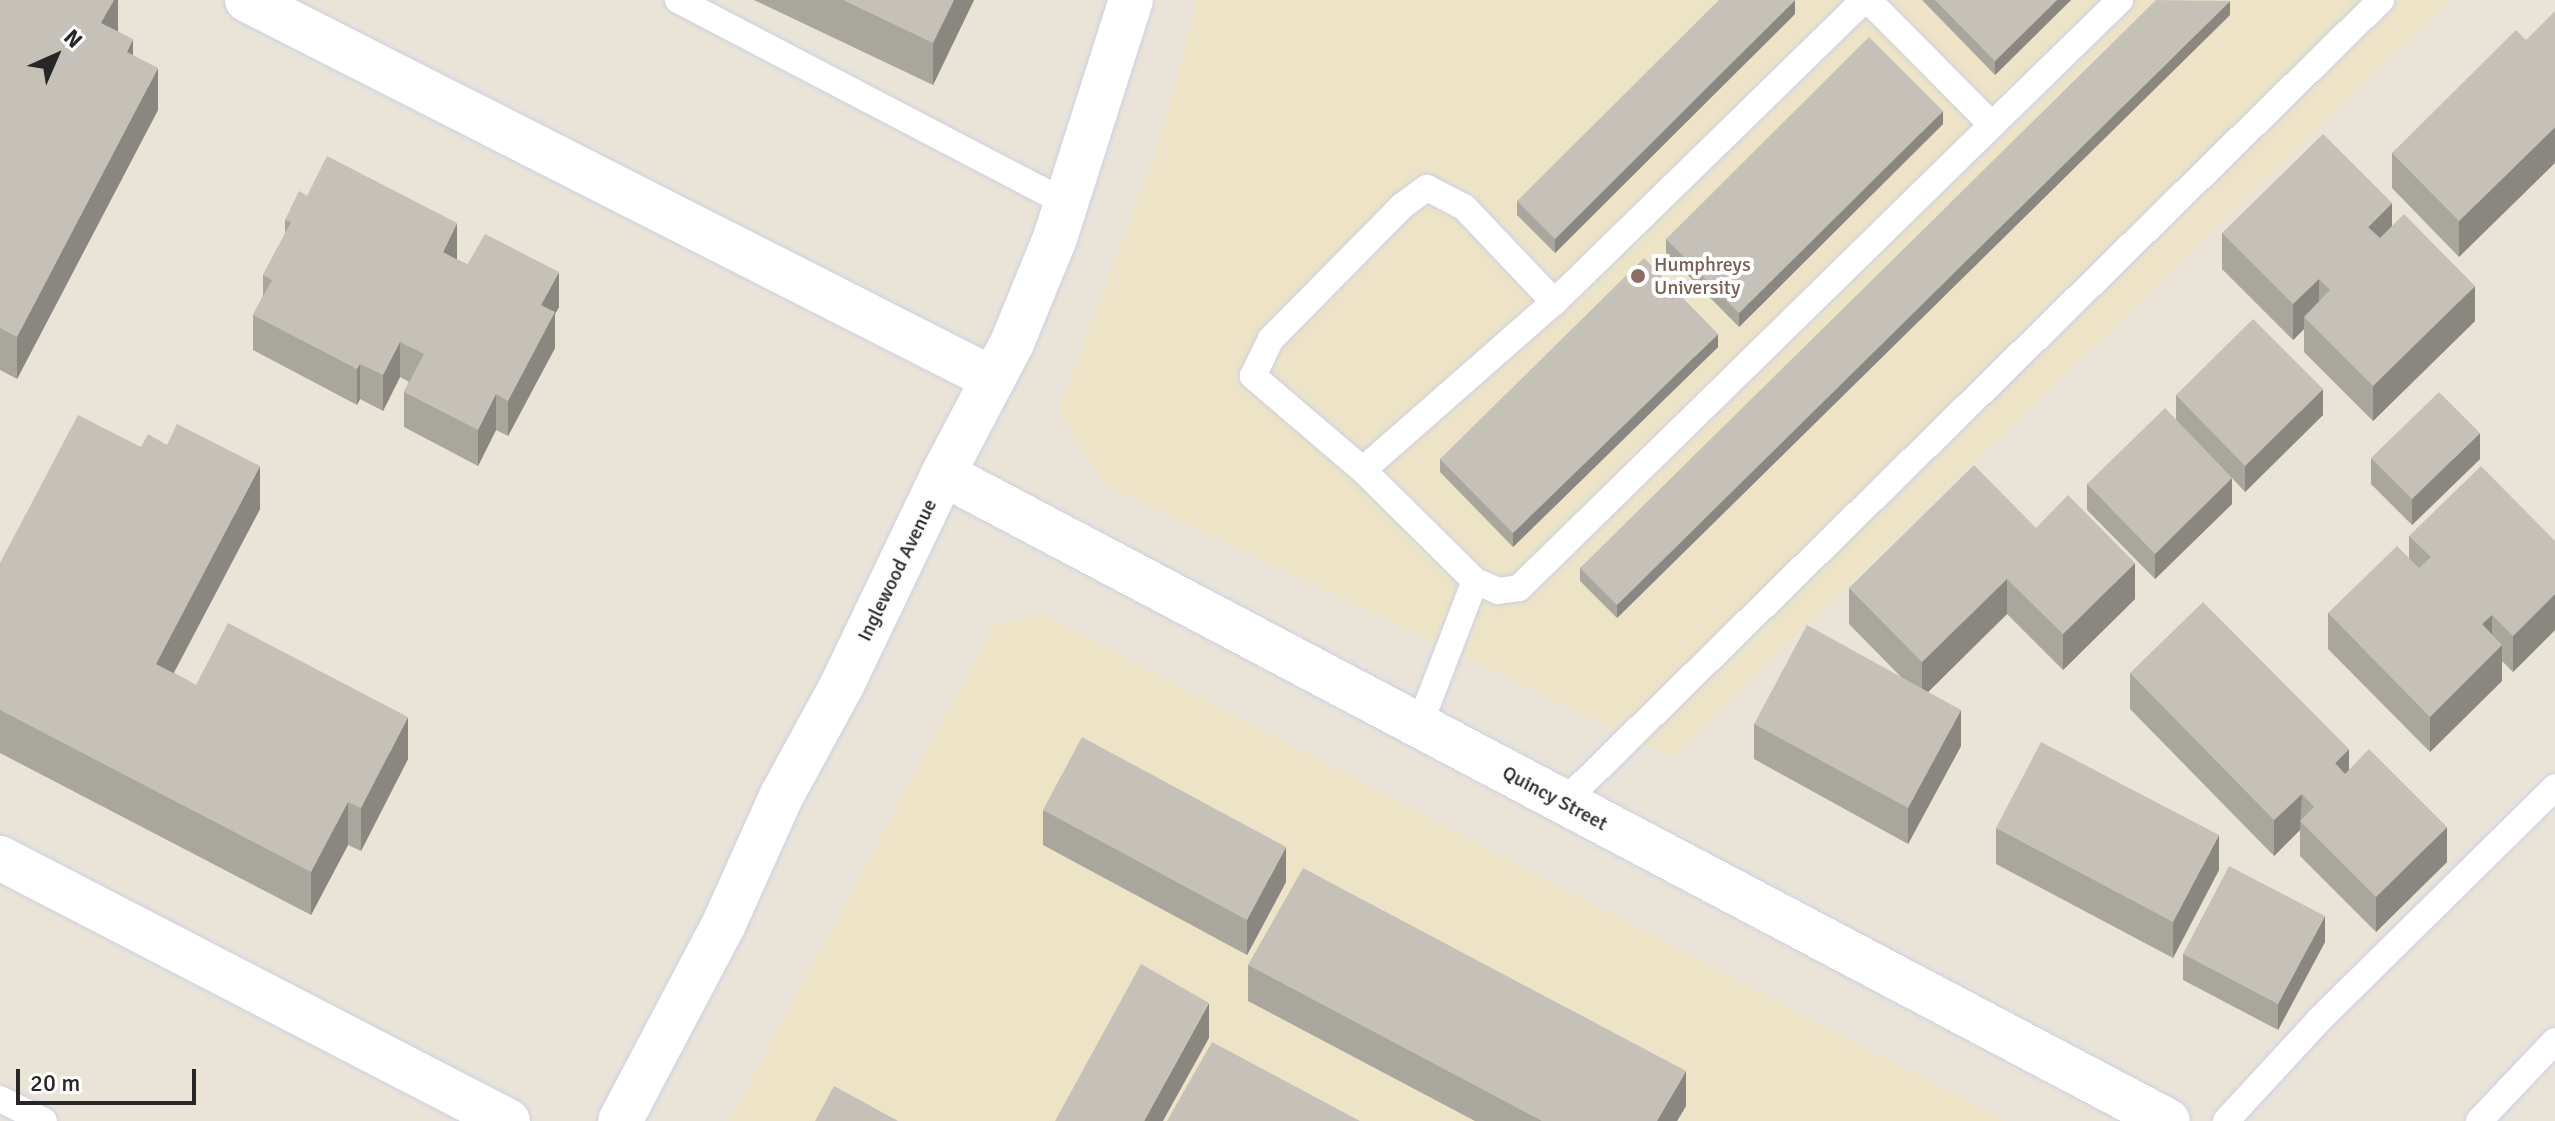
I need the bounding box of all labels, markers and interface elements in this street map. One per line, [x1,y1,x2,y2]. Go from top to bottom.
north arrow [16,16,96,96]
text: N [58,24,88,54]
place label: Humphreys University [1654,252,1751,299]
marker: Humphreys University [1629,267,1647,285]
street label: Inglewood Avenue [852,495,942,645]
street label: Quincy Street [1498,760,1612,836]
scale bar [20,1053,200,1103]
text: 20 m [30,1068,80,1098]

